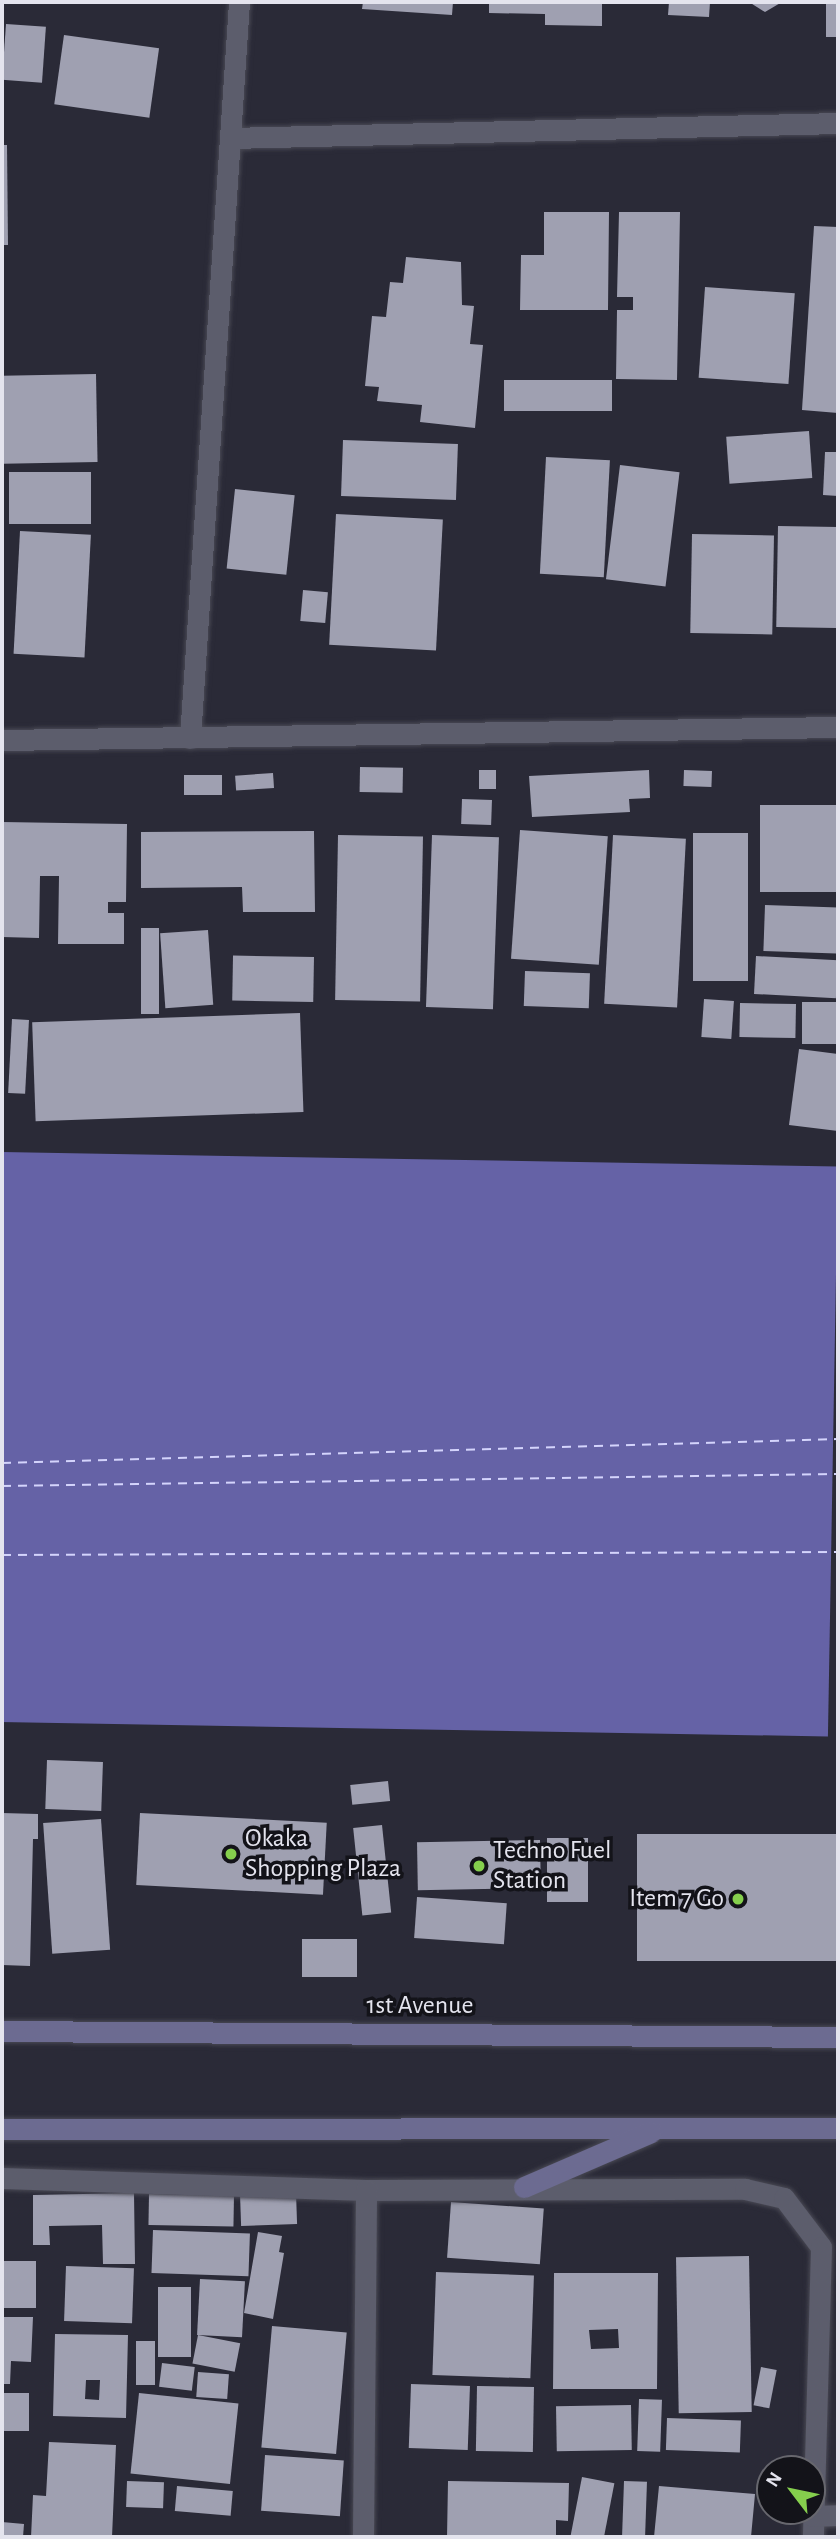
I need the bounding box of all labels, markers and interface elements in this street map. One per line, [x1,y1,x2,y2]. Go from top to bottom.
place label: Okaka Shopping Plaza [245,1823,401,1884]
place label: Techno Fuel Station [493,1835,611,1896]
marker: Okaka Shopping Plaza [223,1846,239,1862]
marker: Techno Fuel Station [471,1858,487,1874]
place label: Item 7 Go [629,1883,724,1915]
marker: Item 7 Go [730,1891,746,1907]
street label: 1st Avenue [367,1990,473,2022]
north arrow [756,2455,826,2525]
text: N [763,2469,786,2490]

